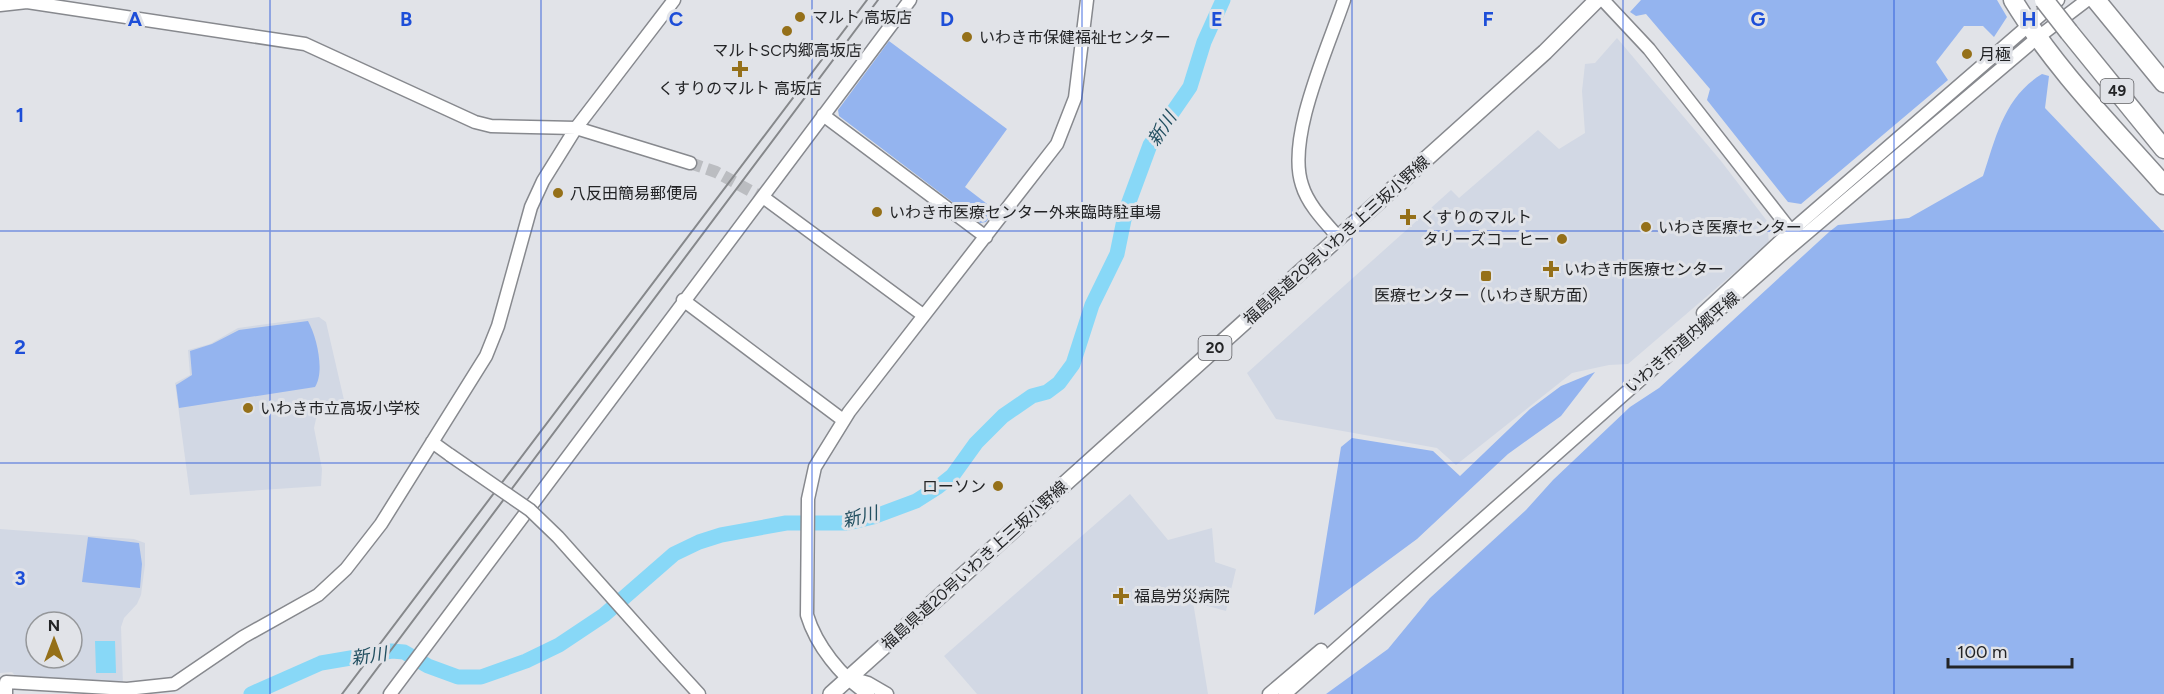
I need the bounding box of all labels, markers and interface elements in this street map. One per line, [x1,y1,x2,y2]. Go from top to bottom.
text: A [128,7,143,31]
text: B [400,7,412,31]
text: C [669,7,683,31]
text: D [940,7,954,31]
text: E [1211,7,1223,31]
text: F [1482,7,1494,31]
text: G [1751,7,1766,31]
text: H [2022,7,2037,31]
place label: マルト 高坂店 [812,8,912,27]
marker: マルト 高坂店 [793,10,807,24]
marker: マルトSC内郷高坂店 [780,24,794,38]
place label: いわき市保健福祉センター [979,28,1171,47]
marker: いわき市保健福祉センター [960,30,974,44]
place label: マルトSC内郷高坂店 [712,41,862,60]
place label: 月極 [1979,45,2011,64]
marker: 月極 [1960,47,1974,61]
marker: くすりのマルト 高坂店 [733,62,747,76]
place label: くすりのマルト 高坂店 [658,79,822,98]
road number: 49 [2100,79,2134,103]
text: 1 [16,103,24,127]
water label: 新川 [1143,106,1182,150]
street label: 福島県道20号いわき上三坂小野線 [1240,152,1433,329]
place label: 八反田簡易郵便局 [570,184,698,203]
marker: 八反田簡易郵便局 [551,186,565,200]
place label: いわき市医療センター外来臨時駐車場 [889,203,1161,222]
marker: いわき市医療センター外来臨時駐車場 [870,205,884,219]
place label: くすりのマルト [1420,208,1532,227]
marker: くすりのマルト [1401,210,1415,224]
place label: いわき医療センター [1658,218,1802,237]
marker: いわき医療センター [1639,220,1653,234]
place label: タリーズコーヒー [1423,230,1550,249]
marker: タリーズコーヒー [1555,232,1569,246]
marker: いわき市医療センター [1542,260,1560,278]
place label: いわき市医療センター [1564,260,1724,279]
marker: 医療センター（いわき駅方面） [1479,269,1493,283]
place label: 医療センター（いわき駅方面） [1374,286,1598,305]
street label: いわき市道内郷平線 [1622,288,1743,397]
text: 2 [14,335,26,359]
road number: 20 [1198,336,1232,360]
place label: いわき市立高坂小学校 [260,399,420,418]
marker: いわき市立高坂小学校 [241,401,255,415]
street label: 福島県道20号いわき上三坂小野線 [878,477,1071,654]
place label: ローソン [922,477,986,496]
marker: ローソン [991,479,1005,493]
water label: 新川 [840,501,882,532]
text: 3 [14,566,26,590]
marker: 福島労災病院 [1112,587,1130,605]
place label: 福島労災病院 [1134,587,1230,606]
north arrow [24,610,84,670]
text: N [48,616,60,635]
scale bar [1948,631,2072,669]
text: 100 m [1957,641,2007,663]
water label: 新川 [350,642,390,669]

